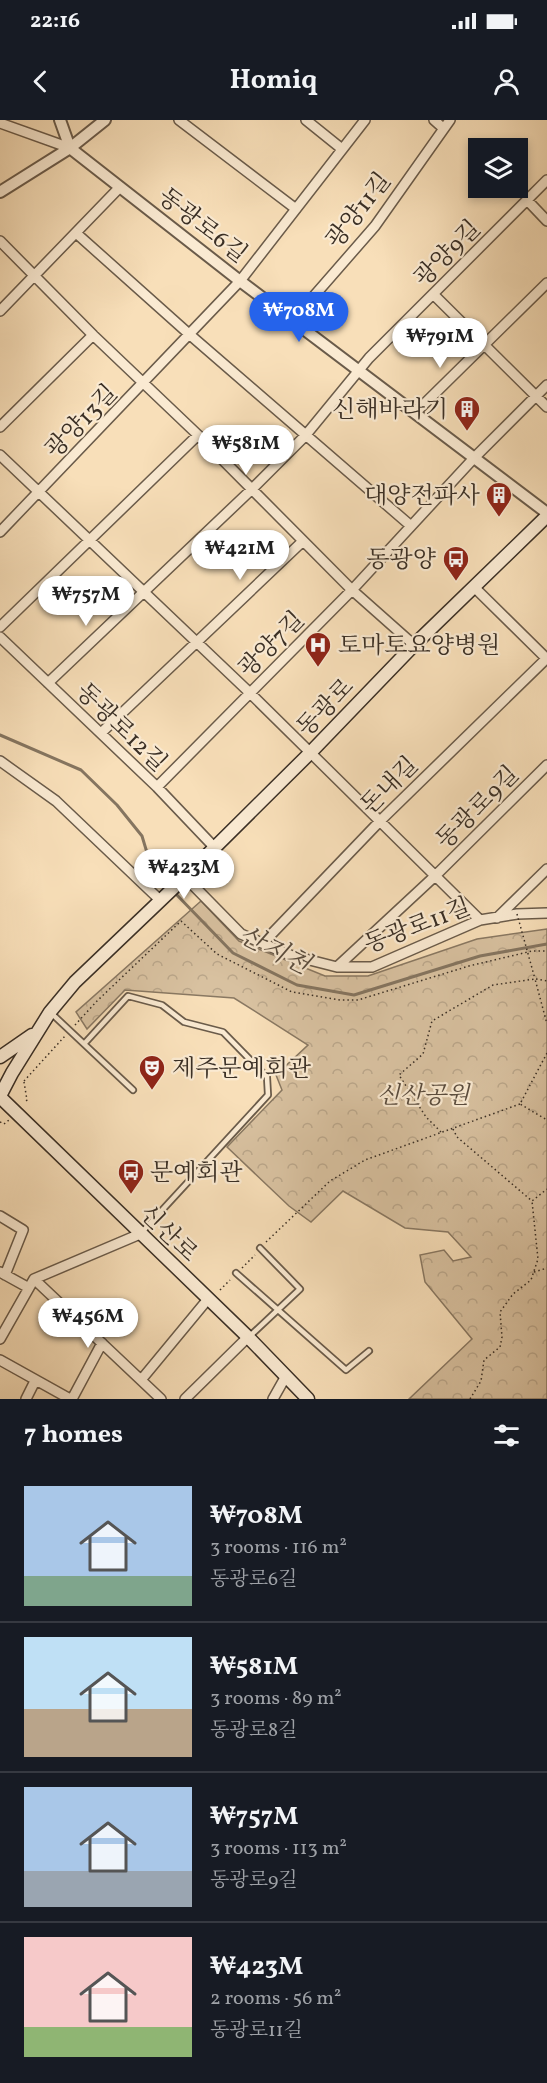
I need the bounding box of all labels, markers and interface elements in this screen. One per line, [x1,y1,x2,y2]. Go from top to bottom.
text: 22:16 [30,6,80,37]
text: Homiq [230,62,317,100]
icon: back [24,65,57,98]
icon: person [490,65,523,98]
map controls [468,138,528,198]
button: layers [468,138,528,198]
street label: 광양11길 [319,166,400,256]
street label: 동광로6길 [150,181,254,272]
street label: 광양9길 [407,213,489,295]
pin: ₩708M [257,292,341,343]
text: ₩708M [263,297,335,325]
pin: ₩791M [398,318,482,369]
text: ₩791M [406,323,474,351]
street label: 광양13길 [39,378,126,467]
place label: 신해바라기 [332,394,448,428]
building icon: 신해바라기 [452,394,482,432]
pin: ₩581M [204,425,288,476]
text: ₩581M [212,430,280,458]
place label: 대양전파사 [364,480,480,514]
building icon: 대양전파사 [484,480,514,518]
pin: ₩421M [198,530,282,581]
text: ₩421M [205,535,275,563]
place label: 동광양 [366,544,437,578]
bus stop icon: 동광양 [441,544,471,582]
pin: ₩757M [44,576,128,627]
text: ₩757M [52,581,120,609]
street label: 광양7길 [232,605,313,686]
hospital icon: 토마토요양병원 [303,630,333,668]
place label: 토마토요양병원 [338,630,500,664]
street label: 동광로 [290,672,363,745]
street label: 동광로12길 [67,676,174,781]
street label: 돈내길 [354,750,427,823]
street label: 동광로9길 [429,759,528,858]
pin: ₩423M [142,849,226,900]
text: ₩423M [148,854,220,882]
street label: 동광로11길 [360,891,476,963]
water label: 산지천 [232,918,318,985]
theatre icon: 제주문예회관 [137,1053,167,1091]
place label: 제주문예회관 [172,1053,311,1087]
park label: 신산공원 [377,1080,471,1114]
bus stop icon: 문예회관 [116,1157,146,1195]
place label: 문예회관 [150,1157,243,1191]
street label: 신산로 [131,1198,204,1271]
pin: ₩456M [46,1298,130,1349]
text: ₩456M [52,1303,124,1331]
text: 7 homes [24,1417,123,1453]
icon: filters [490,1419,523,1452]
text: ₩708M [210,1498,303,1534]
icon: home [72,1510,144,1582]
text: 3 rooms · 116 m² [210,1534,347,1562]
text: 동광로6길 [210,1566,297,1594]
text: ₩581M [210,1649,298,1685]
icon: home [72,1661,144,1733]
text: 3 rooms · 89 m² [210,1685,342,1713]
text: 동광로8길 [210,1717,297,1745]
text: ₩757M [210,1799,298,1835]
icon: home [72,1811,144,1883]
text: 3 rooms · 113 m² [210,1835,347,1863]
text: 동광로9길 [210,1867,298,1895]
text: ₩423M [210,1949,303,1985]
icon: home [72,1961,144,2033]
text: 2 rooms · 56 m² [210,1985,341,2013]
text: 동광로11길 [210,2017,303,2045]

